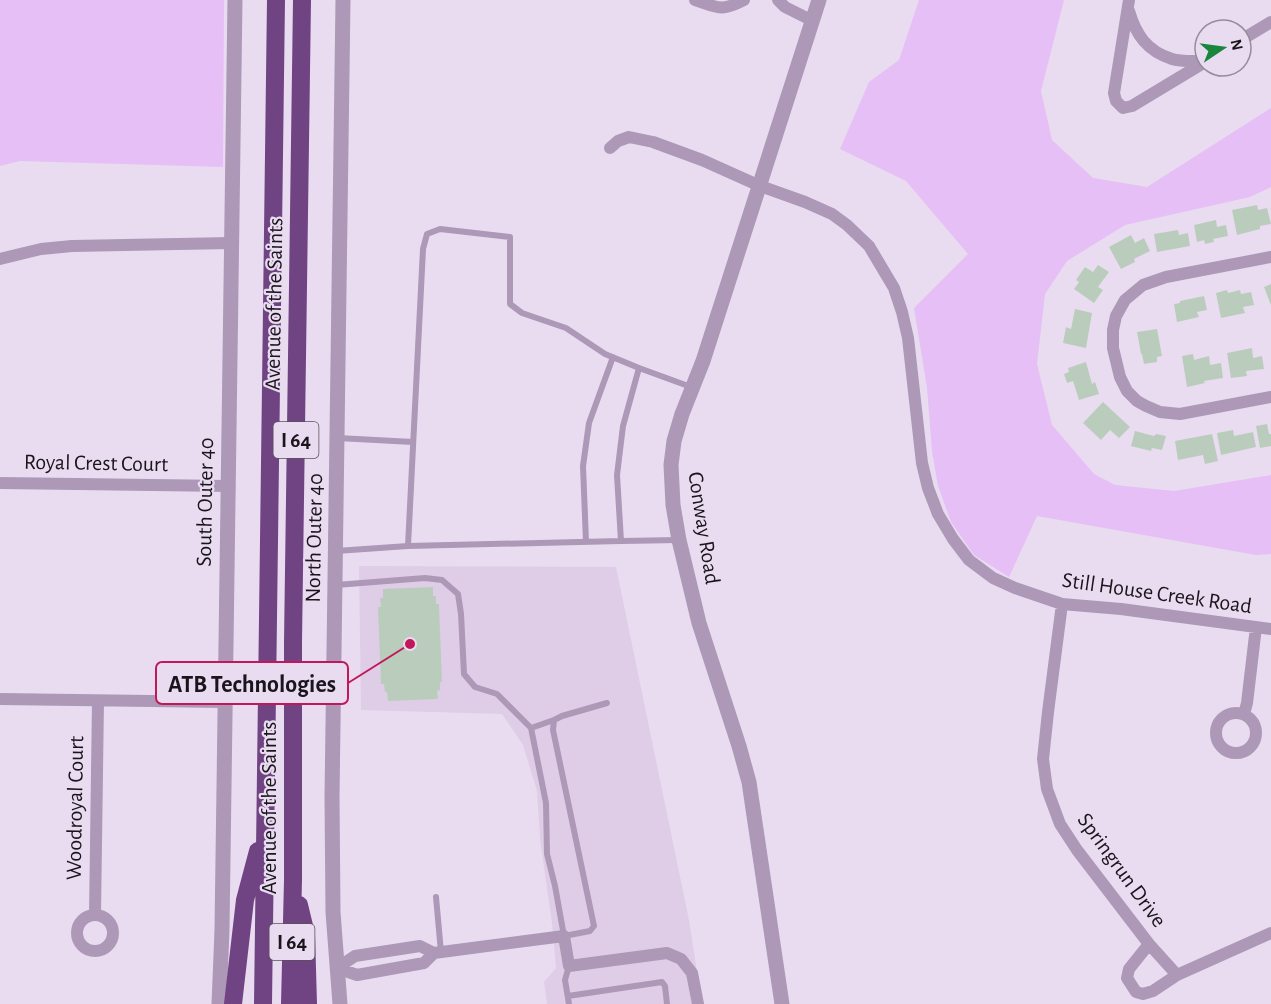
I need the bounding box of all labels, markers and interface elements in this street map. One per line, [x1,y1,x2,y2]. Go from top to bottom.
north arrow [1193,18,1253,78]
text: N [1228,38,1246,52]
street label: Avenue of the Saints [261,218,287,390]
road number: I 64 [274,422,318,458]
street label: South Outer 40 [193,437,217,567]
street label: Royal Crest Court [24,451,168,475]
street label: Conway Road [684,470,724,586]
street label: North Outer 40 [302,473,326,603]
street label: Still House Creek Road [1061,569,1253,617]
callout: ATB Technologies [156,662,348,704]
text: ATB Technologies [168,673,336,697]
street label: Avenue of the Saints [258,722,280,894]
street label: Woodroyal Court [63,736,87,880]
street label: Springrun Drive [1074,809,1170,931]
road number: I 64 [270,924,314,960]

